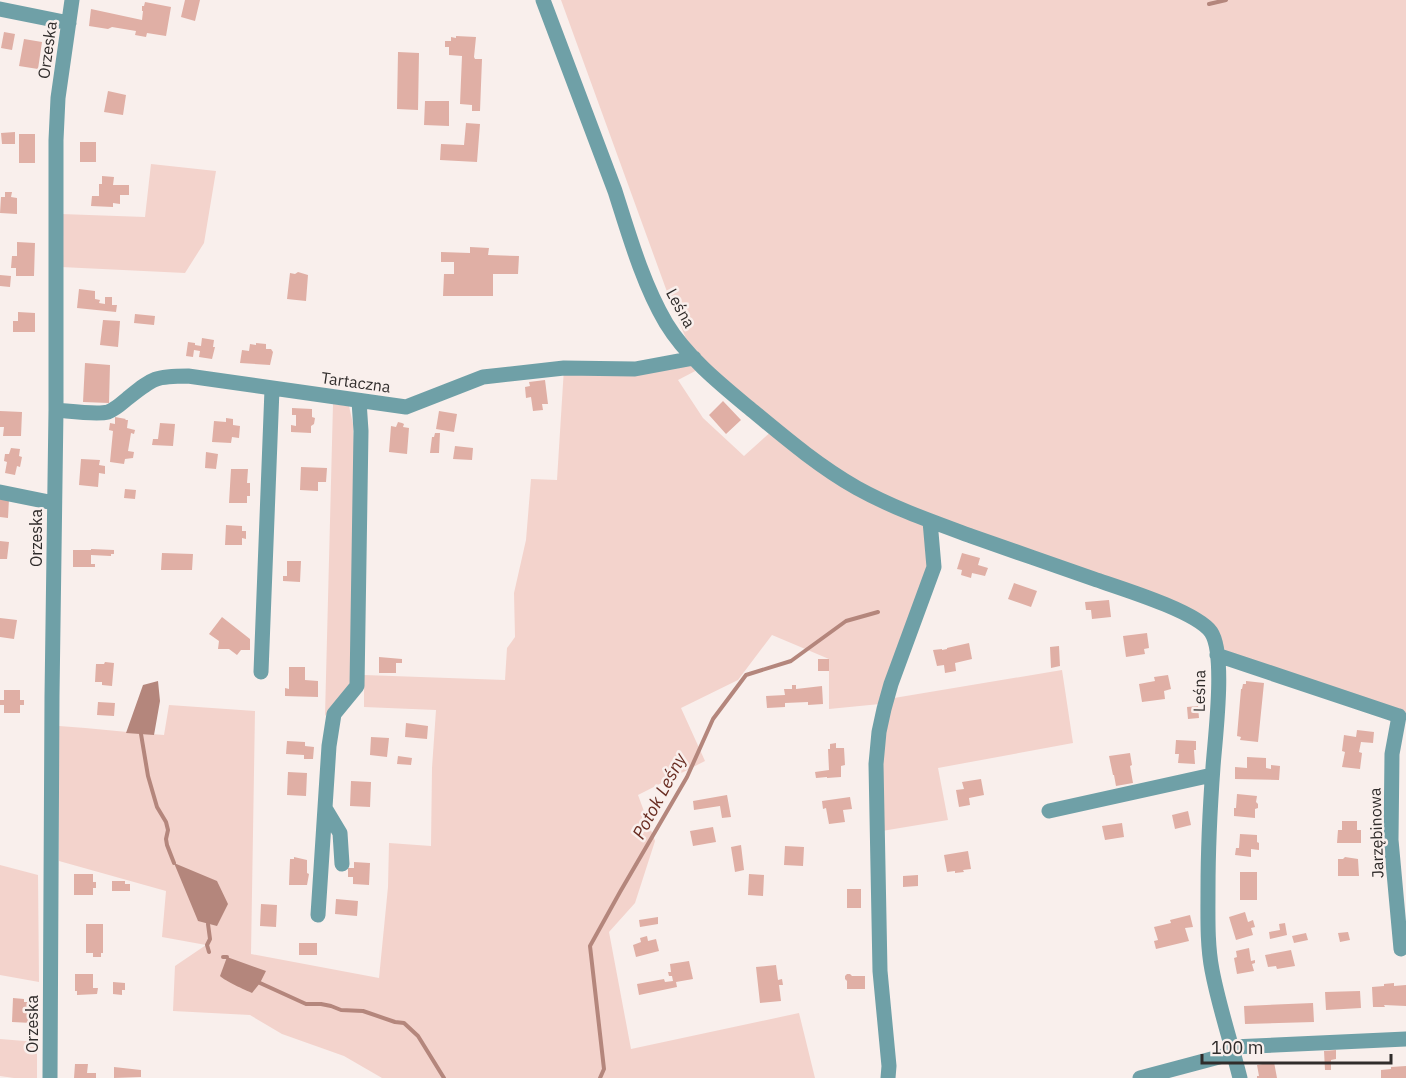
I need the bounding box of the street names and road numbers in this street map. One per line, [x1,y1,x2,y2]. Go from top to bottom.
street label: Orzeska [33,19,61,80]
street label: Leśna [662,285,700,332]
street label: Tartaczna [320,367,392,397]
street label: Orzeska [26,509,46,567]
street label: Leśna [1189,669,1209,712]
street label: Jarzębinowa [1364,787,1388,879]
street label: Orzeska [22,995,42,1053]

